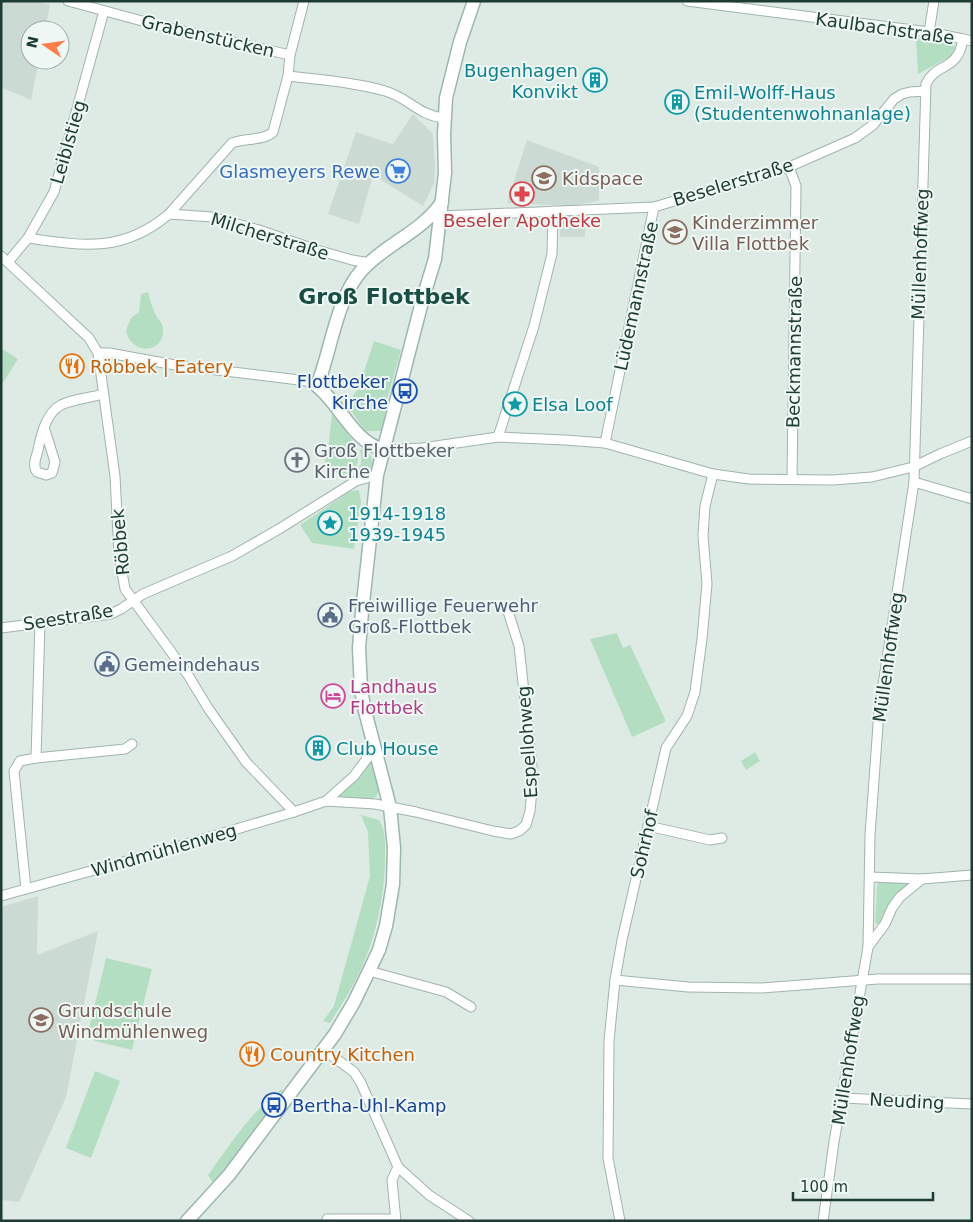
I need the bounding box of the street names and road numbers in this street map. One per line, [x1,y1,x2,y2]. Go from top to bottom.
street label: Kaulbachstraße [814,8,956,48]
street label: Grabenstücken [139,10,277,62]
street label: Leiblstieg [46,98,90,186]
street label: Beselerstraße [670,154,796,210]
street label: Müllenhoffweg [907,188,933,320]
street label: Milcherstraße [208,208,332,264]
street label: Lüdemannstraße [610,219,662,373]
street label: Beckmannstraße [782,276,806,428]
street label: Röbbek [107,507,133,576]
street label: Müllenhoffweg [868,590,908,724]
street label: Seestraße [21,600,115,634]
street label: Espellohweg [513,685,541,799]
street label: Sohrhof [626,807,662,880]
street label: Windmühlenweg [89,819,239,881]
street label: Müllenhoffweg [827,993,869,1127]
street label: Neuding [869,1089,945,1113]

